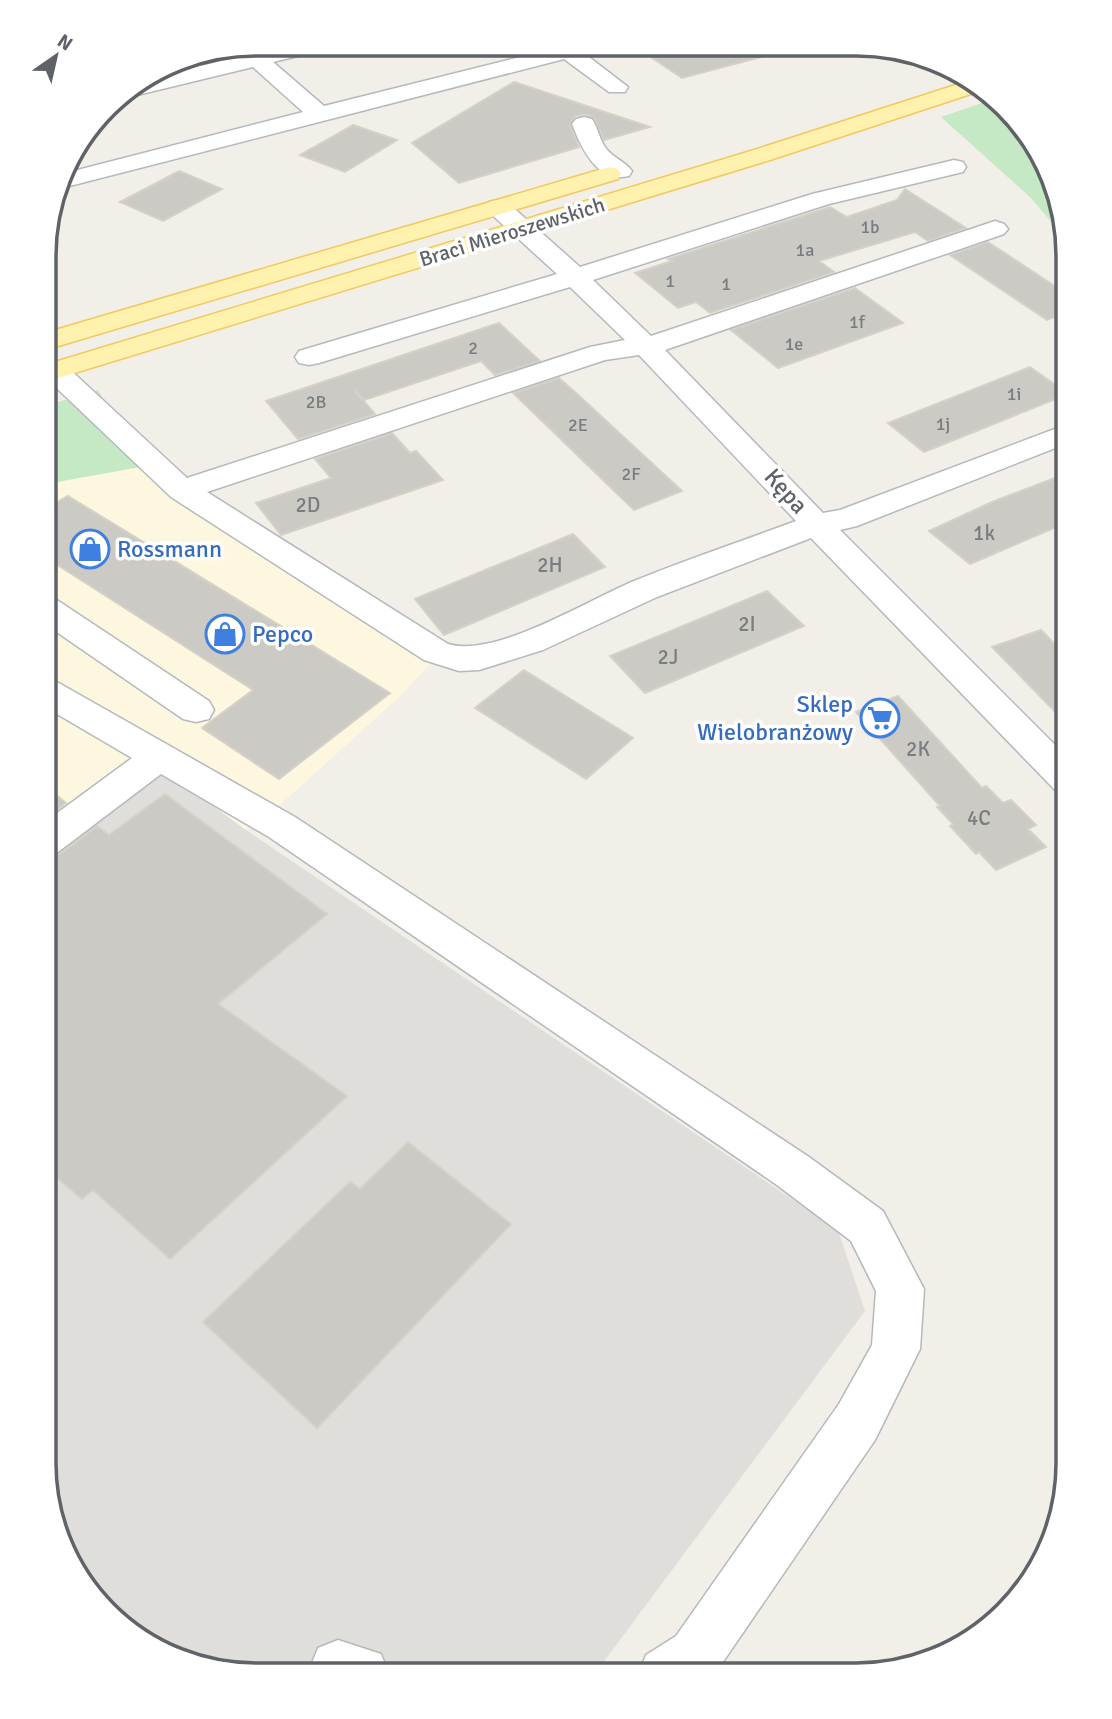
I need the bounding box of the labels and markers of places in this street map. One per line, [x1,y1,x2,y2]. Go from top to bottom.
shop icon: Rossmann [69,528,111,570]
place label: Rossmann [117,534,222,564]
shop icon: Pepco [204,613,246,655]
place label: Pepco [252,619,313,649]
place label: Sklep Wielobranżowy [697,689,853,747]
supermarket icon: Sklep Wielobranżowy [859,697,901,739]

